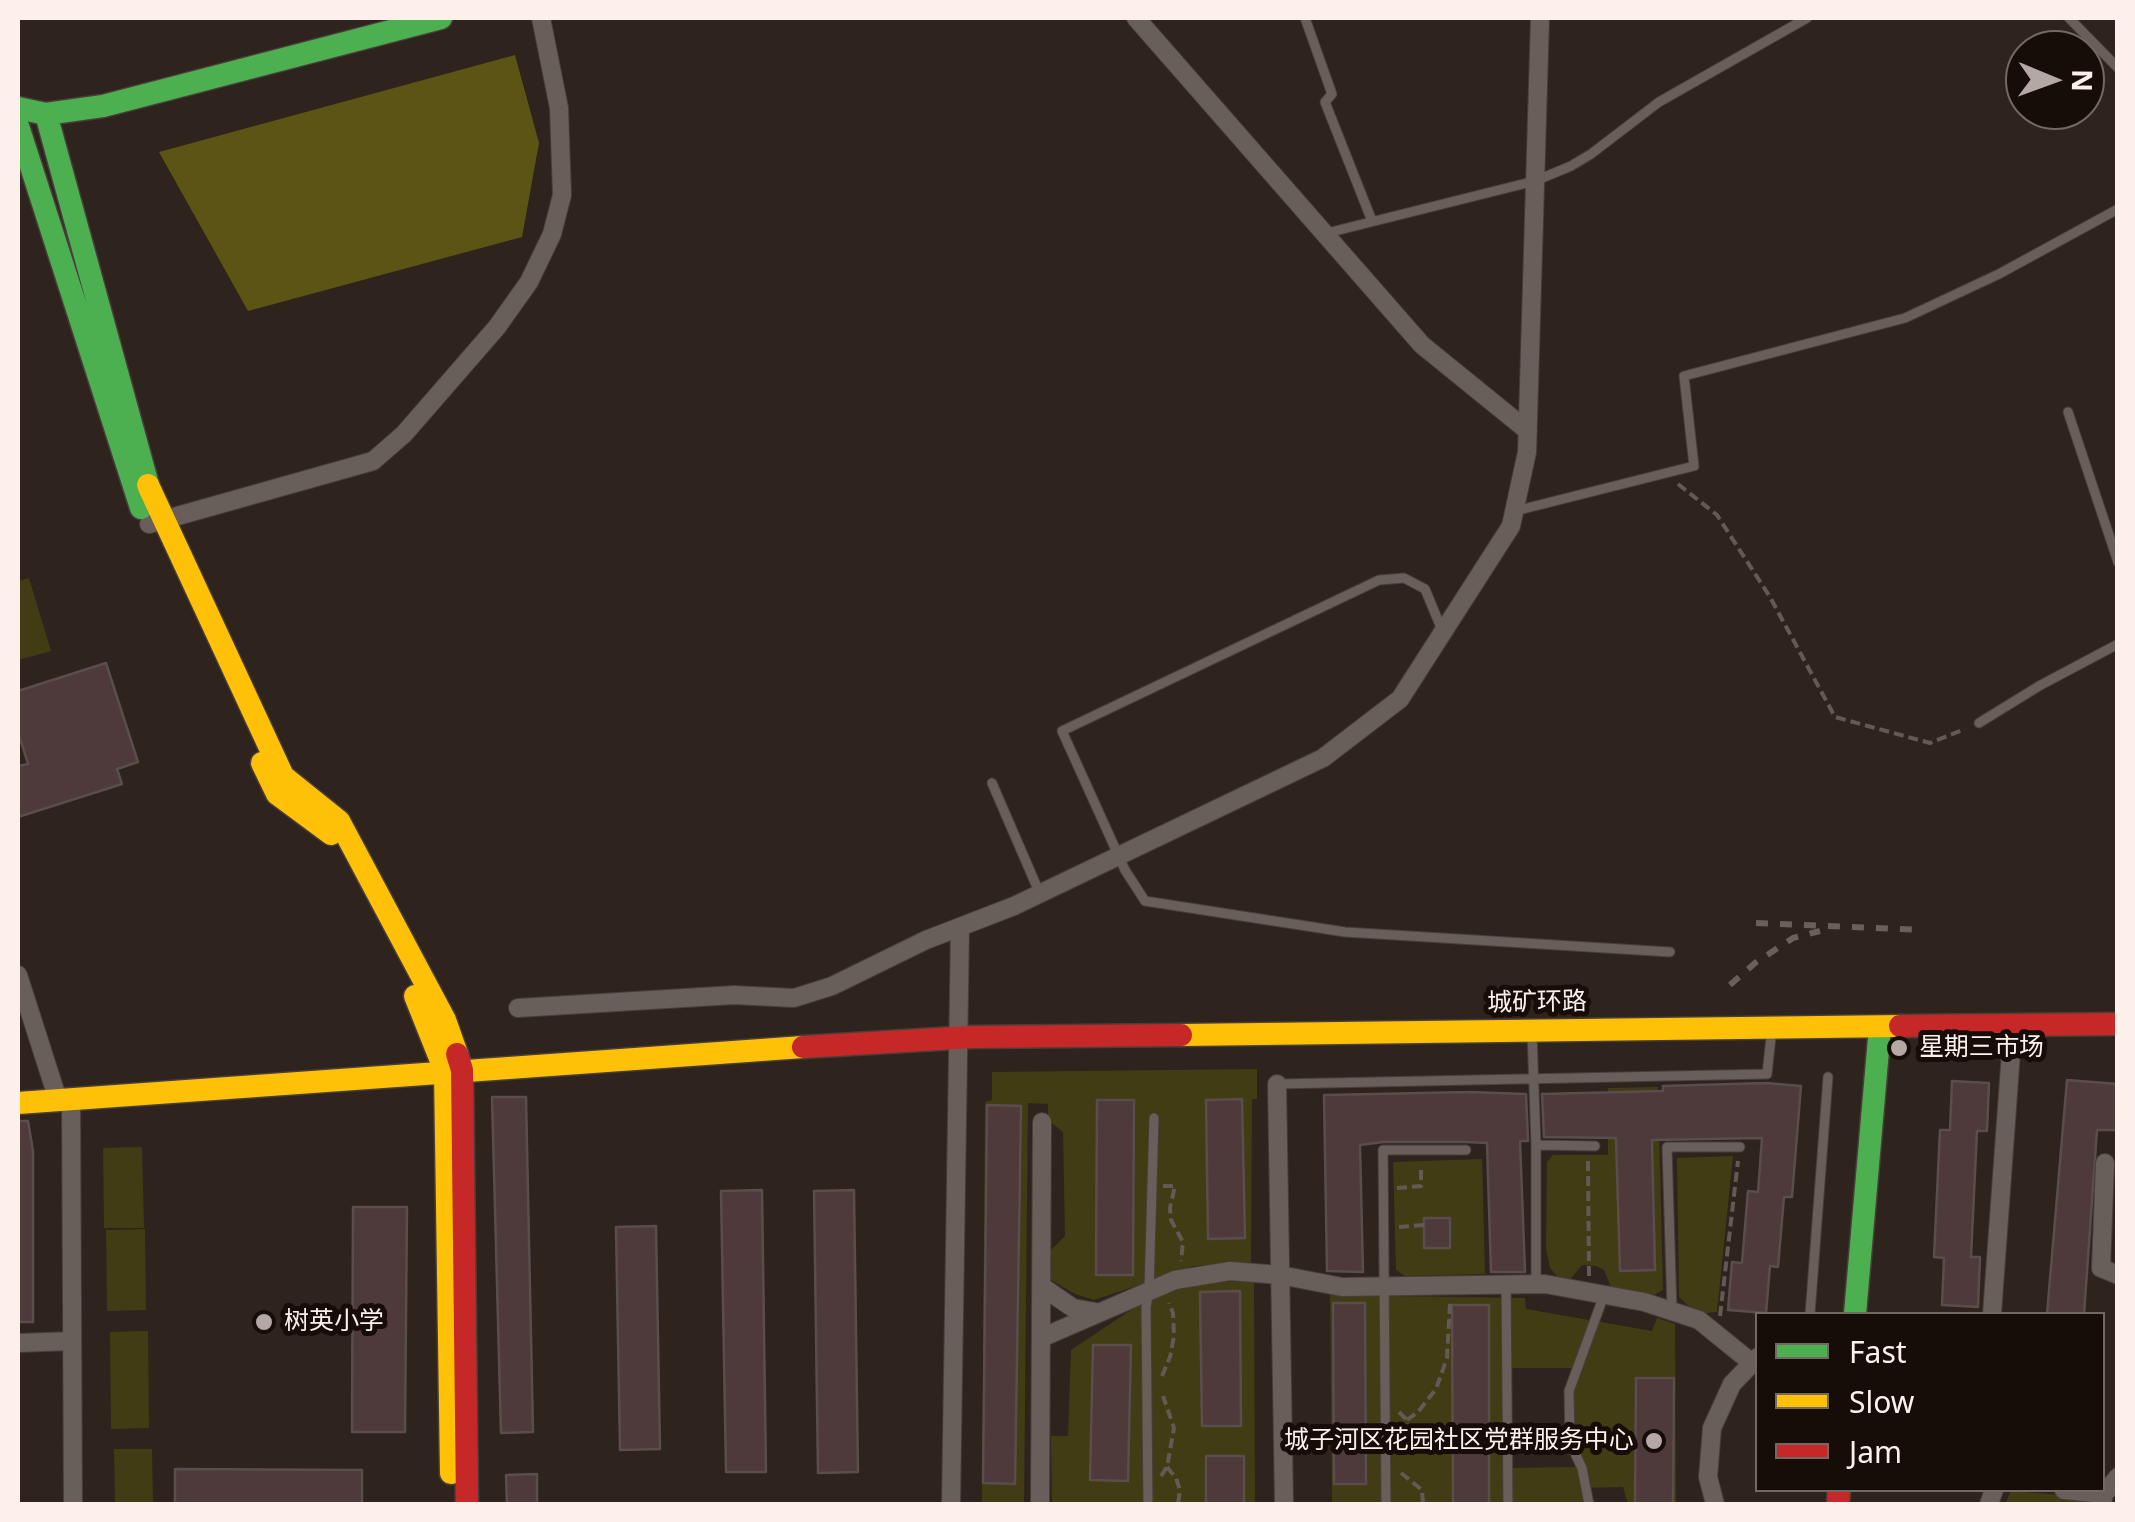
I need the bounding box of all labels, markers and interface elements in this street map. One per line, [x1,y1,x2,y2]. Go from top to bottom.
north arrow [2005,30,2105,130]
text: N [2064,69,2102,92]
street label: 城矿环路 [1487,987,1587,1019]
place label: 星期三市场 [1919,1033,2044,1063]
marker: 星期三市场 [1888,1037,1910,1059]
place label: 树英小学 [284,1307,384,1337]
marker: 树英小学 [253,1311,275,1333]
legend [1755,1312,2105,1492]
text: Fast [1849,1331,1907,1372]
text: Slow [1849,1381,1914,1422]
place label: 城子河区花园社区党群服务中心 [1284,1426,1634,1456]
marker: 城子河区花园社区党群服务中心 [1643,1430,1665,1452]
text: Jam [1849,1431,1902,1472]

